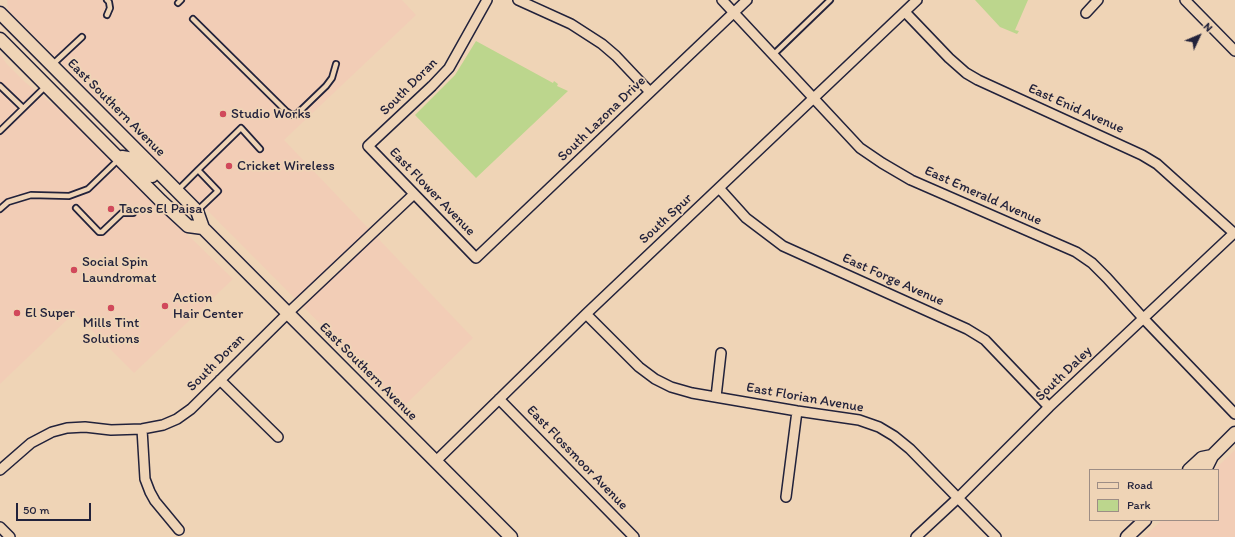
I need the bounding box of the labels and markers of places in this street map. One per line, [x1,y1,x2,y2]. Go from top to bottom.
place label: Studio Works [231,106,311,122]
marker: Studio Works [218,109,228,119]
place label: Cricket Wireless [237,158,335,174]
marker: Cricket Wireless [224,161,234,171]
place label: Tacos El Paisa [119,201,203,217]
marker: Tacos El Paisa [106,204,116,214]
place label: Social Spin Laundromat [82,254,156,286]
marker: Social Spin Laundromat [69,265,79,275]
place label: Action Hair Center [173,290,243,322]
marker: Action Hair Center [160,301,170,311]
marker: Mills Tint Solutions [106,303,116,313]
place label: El Super [25,305,75,321]
marker: El Super [12,308,22,318]
place label: Mills Tint Solutions [83,315,139,348]

